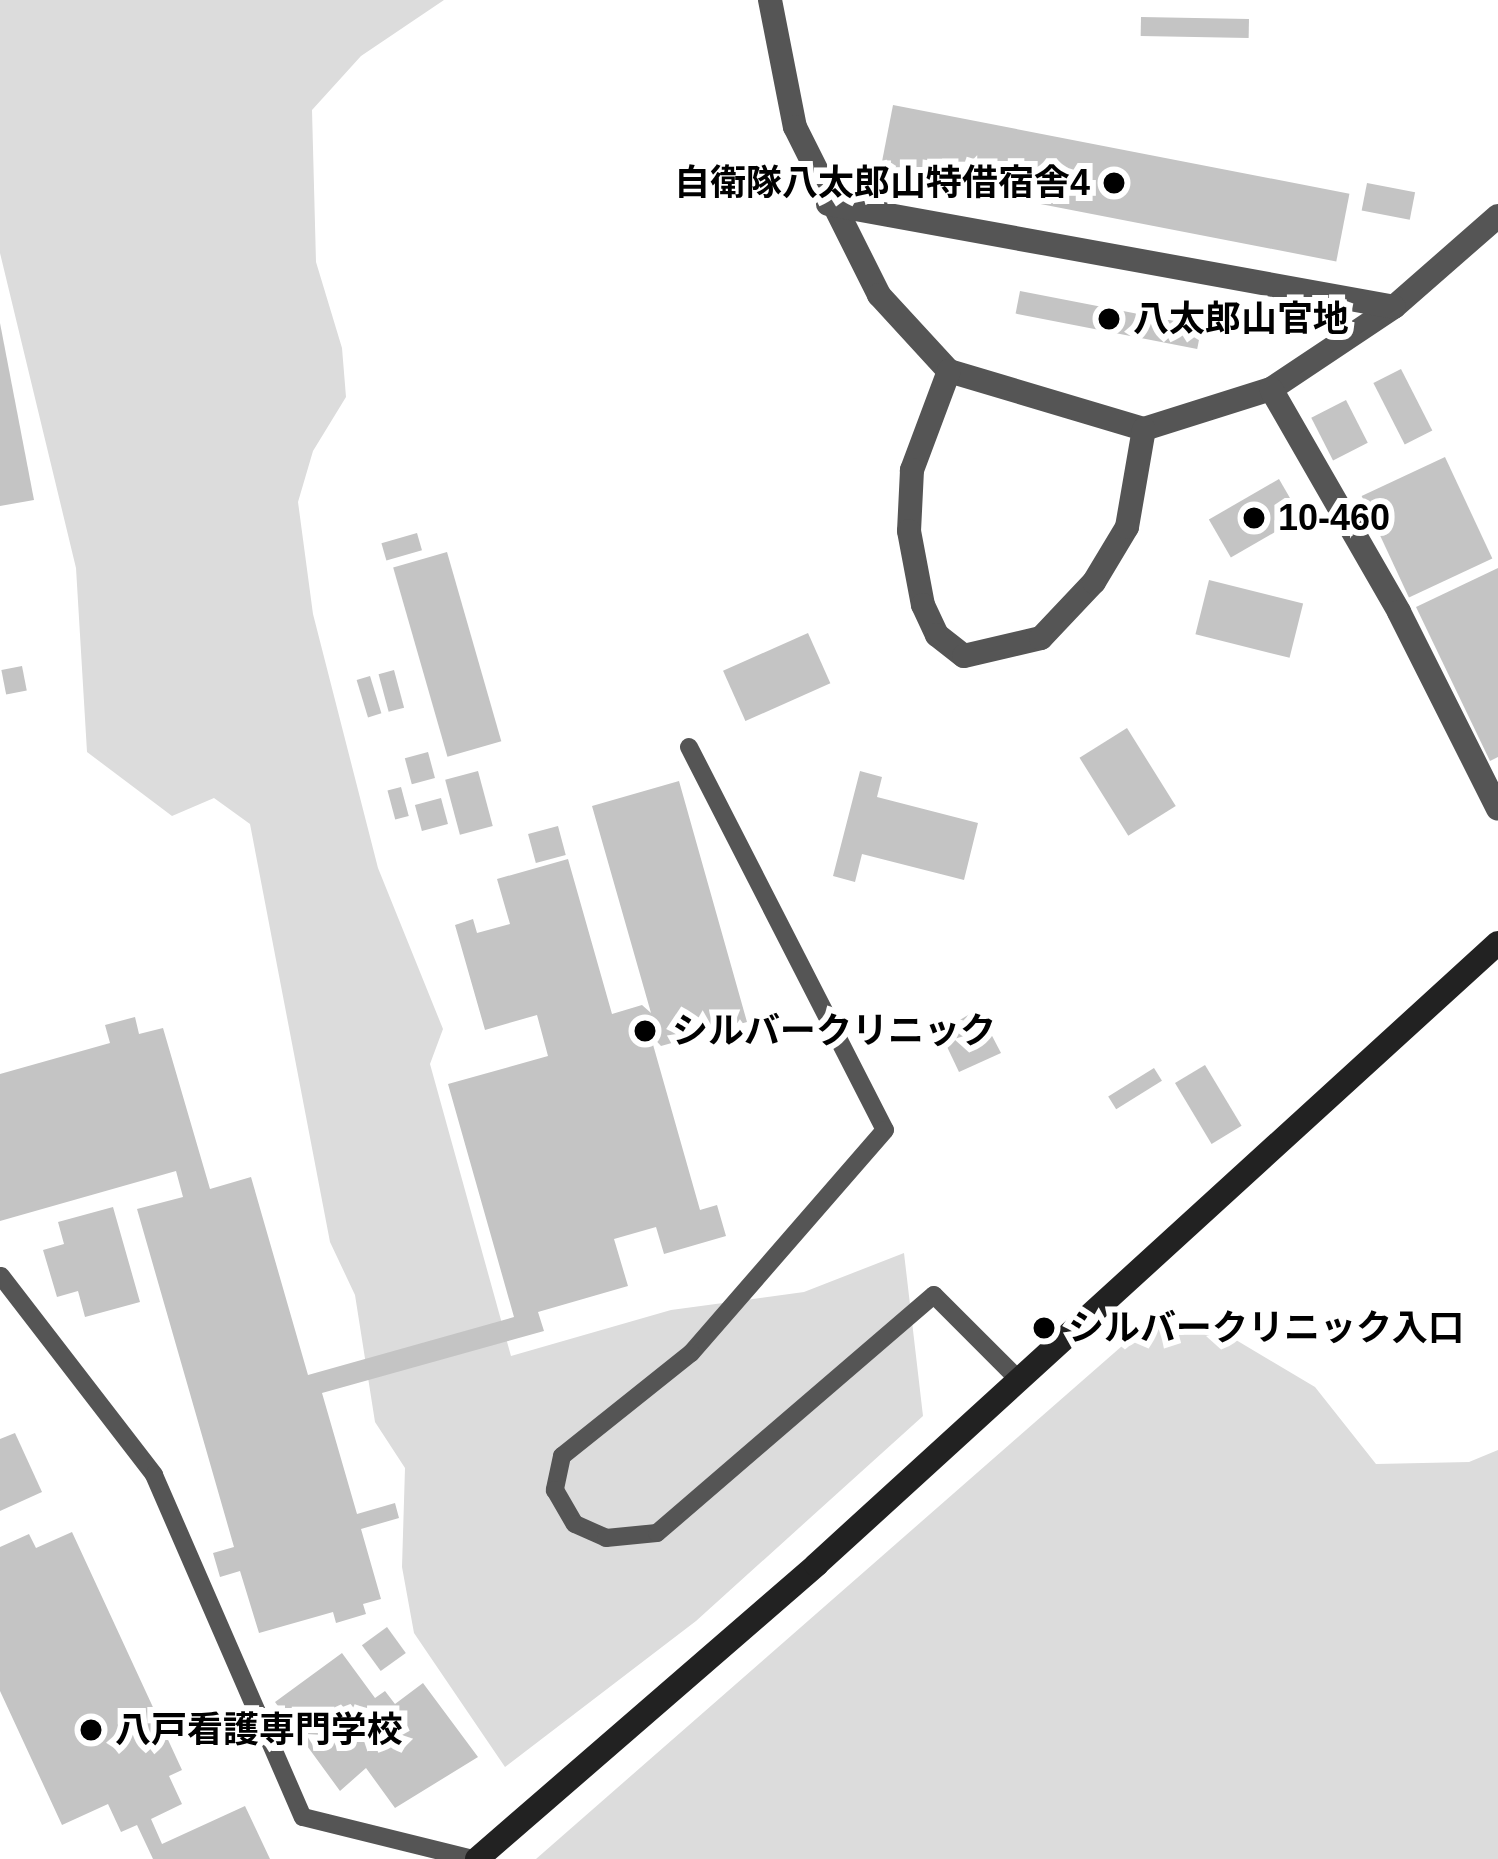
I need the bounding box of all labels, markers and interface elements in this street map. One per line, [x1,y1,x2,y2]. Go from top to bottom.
place label: 自衛隊八太郎山特借宿舎4 [674,161,1090,205]
marker: 自衛隊八太郎山特借宿舎4 [1101,170,1127,196]
place label: 八太郎山官地 [1133,297,1349,341]
marker: 八太郎山官地 [1096,306,1122,332]
place label: 10-460 [1278,496,1390,540]
marker: 10-460 [1241,505,1267,531]
place label: シルバークリニック [672,1009,996,1053]
marker: シルバークリニック [629,1015,661,1047]
place label: シルバークリニック入口 [1068,1306,1464,1350]
marker: シルバークリニック入口 [1031,1315,1057,1341]
place label: 八戸看護専門学校 [115,1708,403,1752]
marker: 八戸看護専門学校 [78,1717,104,1743]

